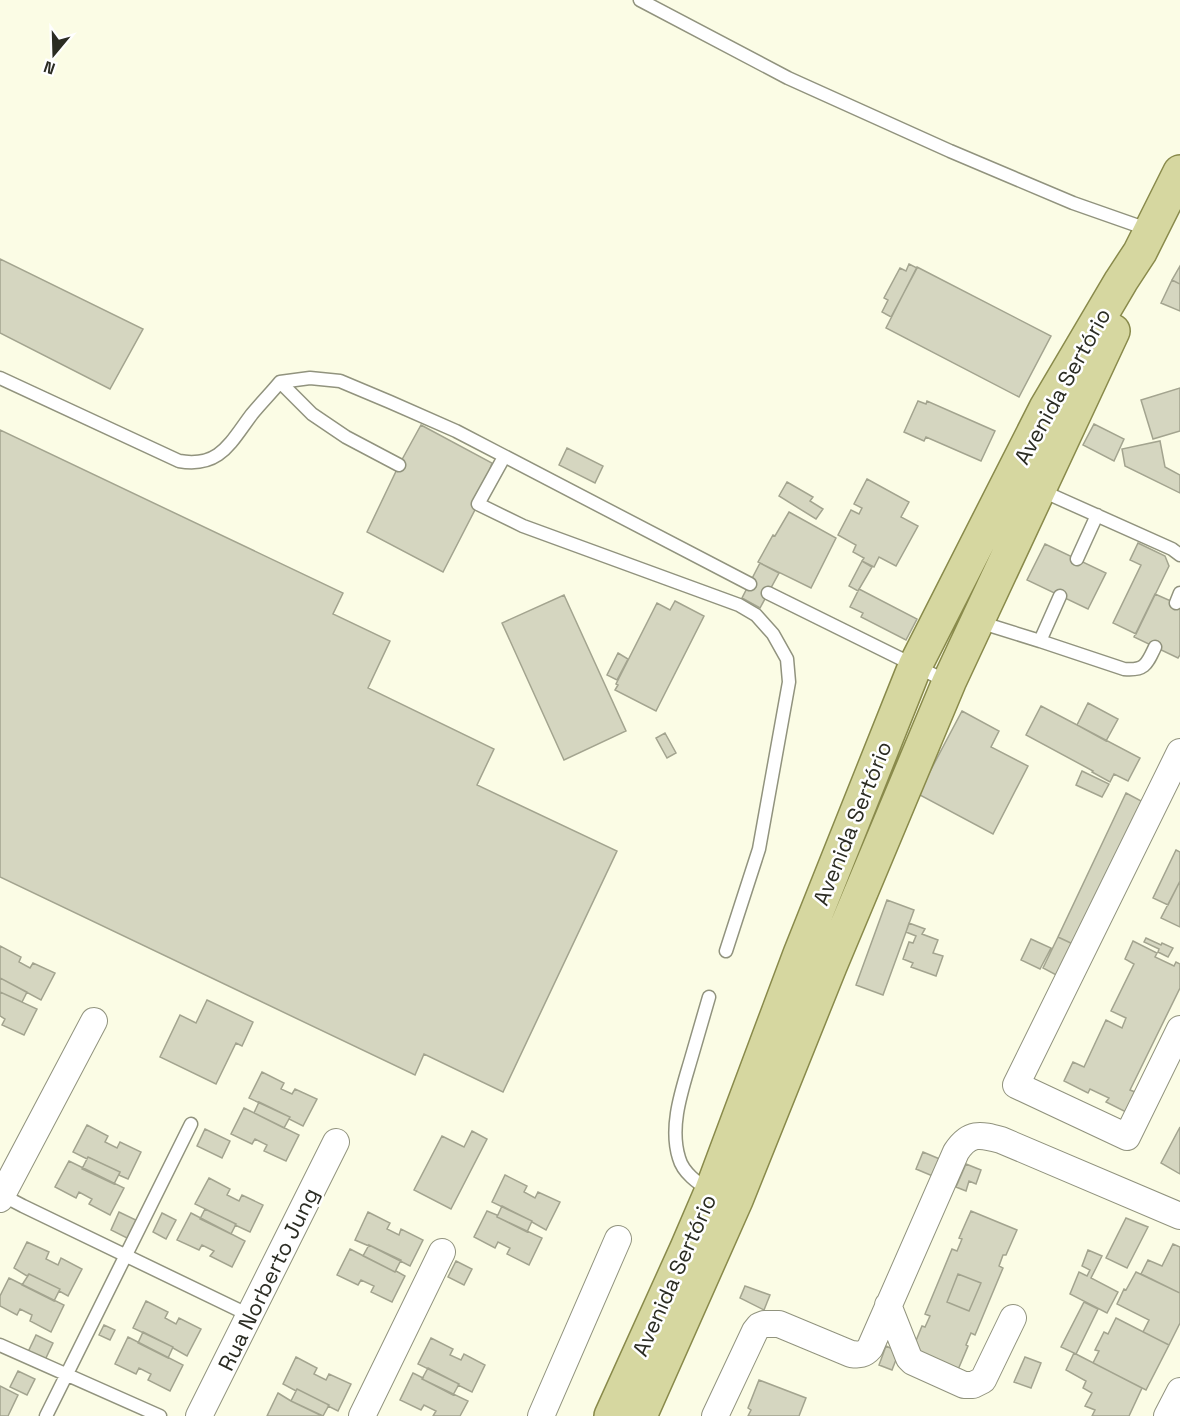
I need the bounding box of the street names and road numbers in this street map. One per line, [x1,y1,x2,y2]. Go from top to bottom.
street label: Avenida Sertório [1007,303,1117,469]
street label: Avenida Sertório [806,737,898,909]
street label: Rua Norberto Jung [212,1183,324,1375]
street label: Avenida Sertório [626,1190,722,1360]

